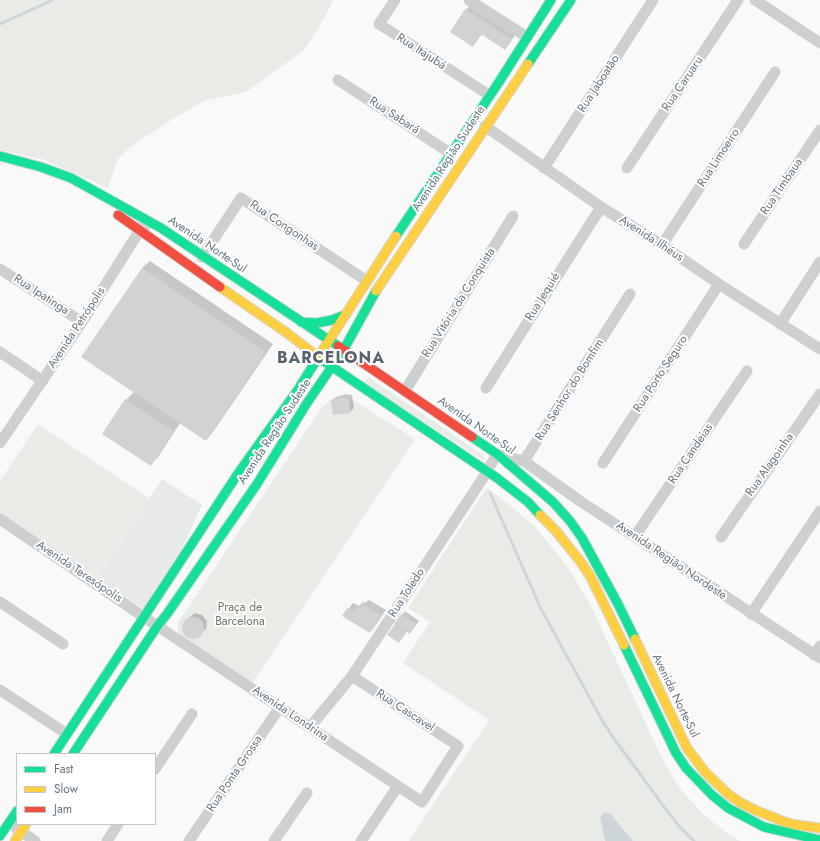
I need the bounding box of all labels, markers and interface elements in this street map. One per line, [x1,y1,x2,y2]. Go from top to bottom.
street label: Rua Itajubá [394,31,448,73]
street label: Rua Jaboatão [575,53,623,115]
street label: Rua Caruaru [659,54,707,114]
street label: Rua Sabará [366,94,422,138]
street label: Avenida Região Sudeste [410,104,488,214]
street label: Rua Limoeiro [695,126,743,190]
street label: Rua Timbaua [758,156,806,218]
street label: Rua Congonhas [247,198,321,254]
street label: Avenida Norte-Sul [165,213,249,277]
street label: Avenida Ilhéus [616,213,686,265]
street label: Rua Vitória da Conquista [419,246,499,360]
street label: Rua Jequié [523,270,563,324]
street label: Rua Ipatinga [11,272,71,318]
street label: Avenida Petrópolis [45,285,109,371]
street label: Rua Porto Seguro [631,333,691,415]
street label: Rua Senhor do Bomfim [533,336,607,444]
district label: BARCELONA [277,349,385,369]
street label: Avenida Região Sudeste [236,377,314,487]
street label: Avenida Norte-Sul [434,394,518,458]
street label: Rua Candeias [666,421,716,487]
street label: Rua Alagoinha [743,431,797,499]
street label: Avenida Região Nordeste [613,519,729,603]
street label: Avenida Teresópolis [33,538,125,606]
street label: Rua Toledo [386,566,428,620]
park label: Praça de Barcelona [215,601,265,629]
street label: Avenida Norte-Sul [648,652,702,740]
street label: Avenida Londrina [249,683,331,745]
street label: Rua Cascavel [373,687,437,735]
street label: Rua Ponta Grossa [204,733,266,815]
legend [16,753,156,825]
text: Fast [54,760,73,778]
text: Slow [54,780,78,798]
text: Jam [54,800,72,818]

